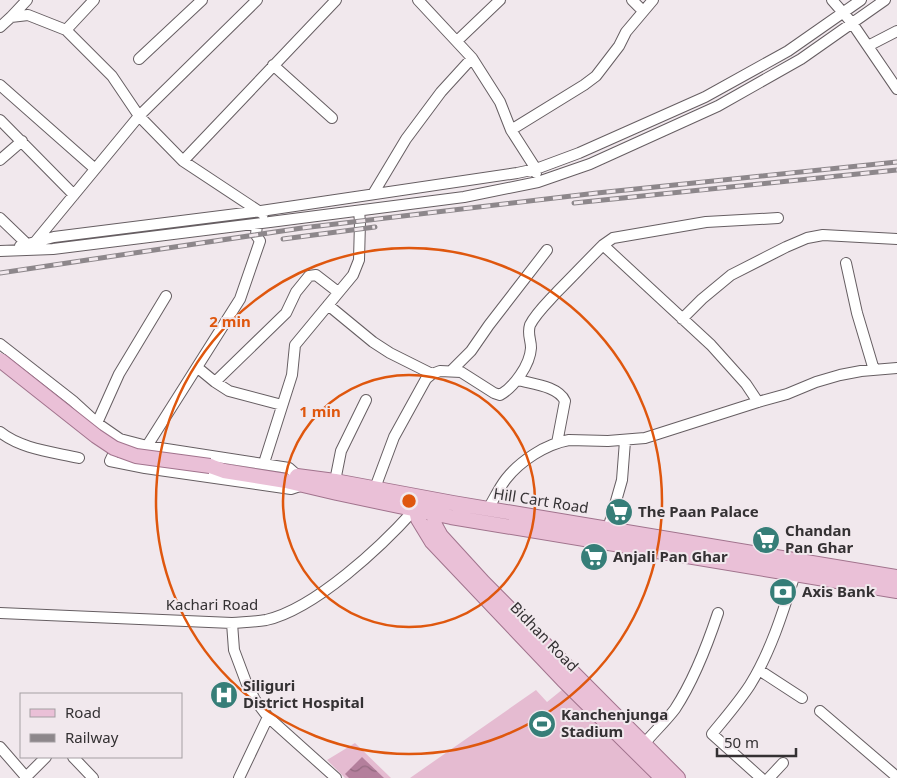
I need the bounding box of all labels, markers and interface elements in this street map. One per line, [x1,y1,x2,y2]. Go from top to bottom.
text: 2 min [209,311,251,331]
text: 1 min [299,401,341,421]
street label: Hill Cart Road [492,483,590,517]
centre of rings [400,492,418,510]
supermarket icon: The Paan Palace [604,497,634,527]
place label: The Paan Palace [638,501,759,521]
place label: Chandan Pan Ghar [785,520,854,557]
supermarket icon: Chandan Pan Ghar [751,525,781,555]
supermarket icon: Anjali Pan Ghar [579,542,609,572]
place label: Anjali Pan Ghar [613,546,728,566]
bank icon: Axis Bank [768,577,798,607]
place label: Axis Bank [802,581,876,601]
street label: Kachari Road [166,594,258,614]
street label: Bidhan Road [506,597,583,676]
place label: Siliguri District Hospital [243,675,364,712]
hospital icon: Siliguri District Hospital [209,680,239,710]
legend [20,693,182,758]
text: Road [65,702,101,722]
place label: Kanchenjunga Stadium [561,704,668,741]
sports icon: Kanchenjunga Stadium [527,709,557,739]
scale bar [717,726,796,758]
text: Railway [65,727,119,747]
text: 50 m [724,732,759,752]

